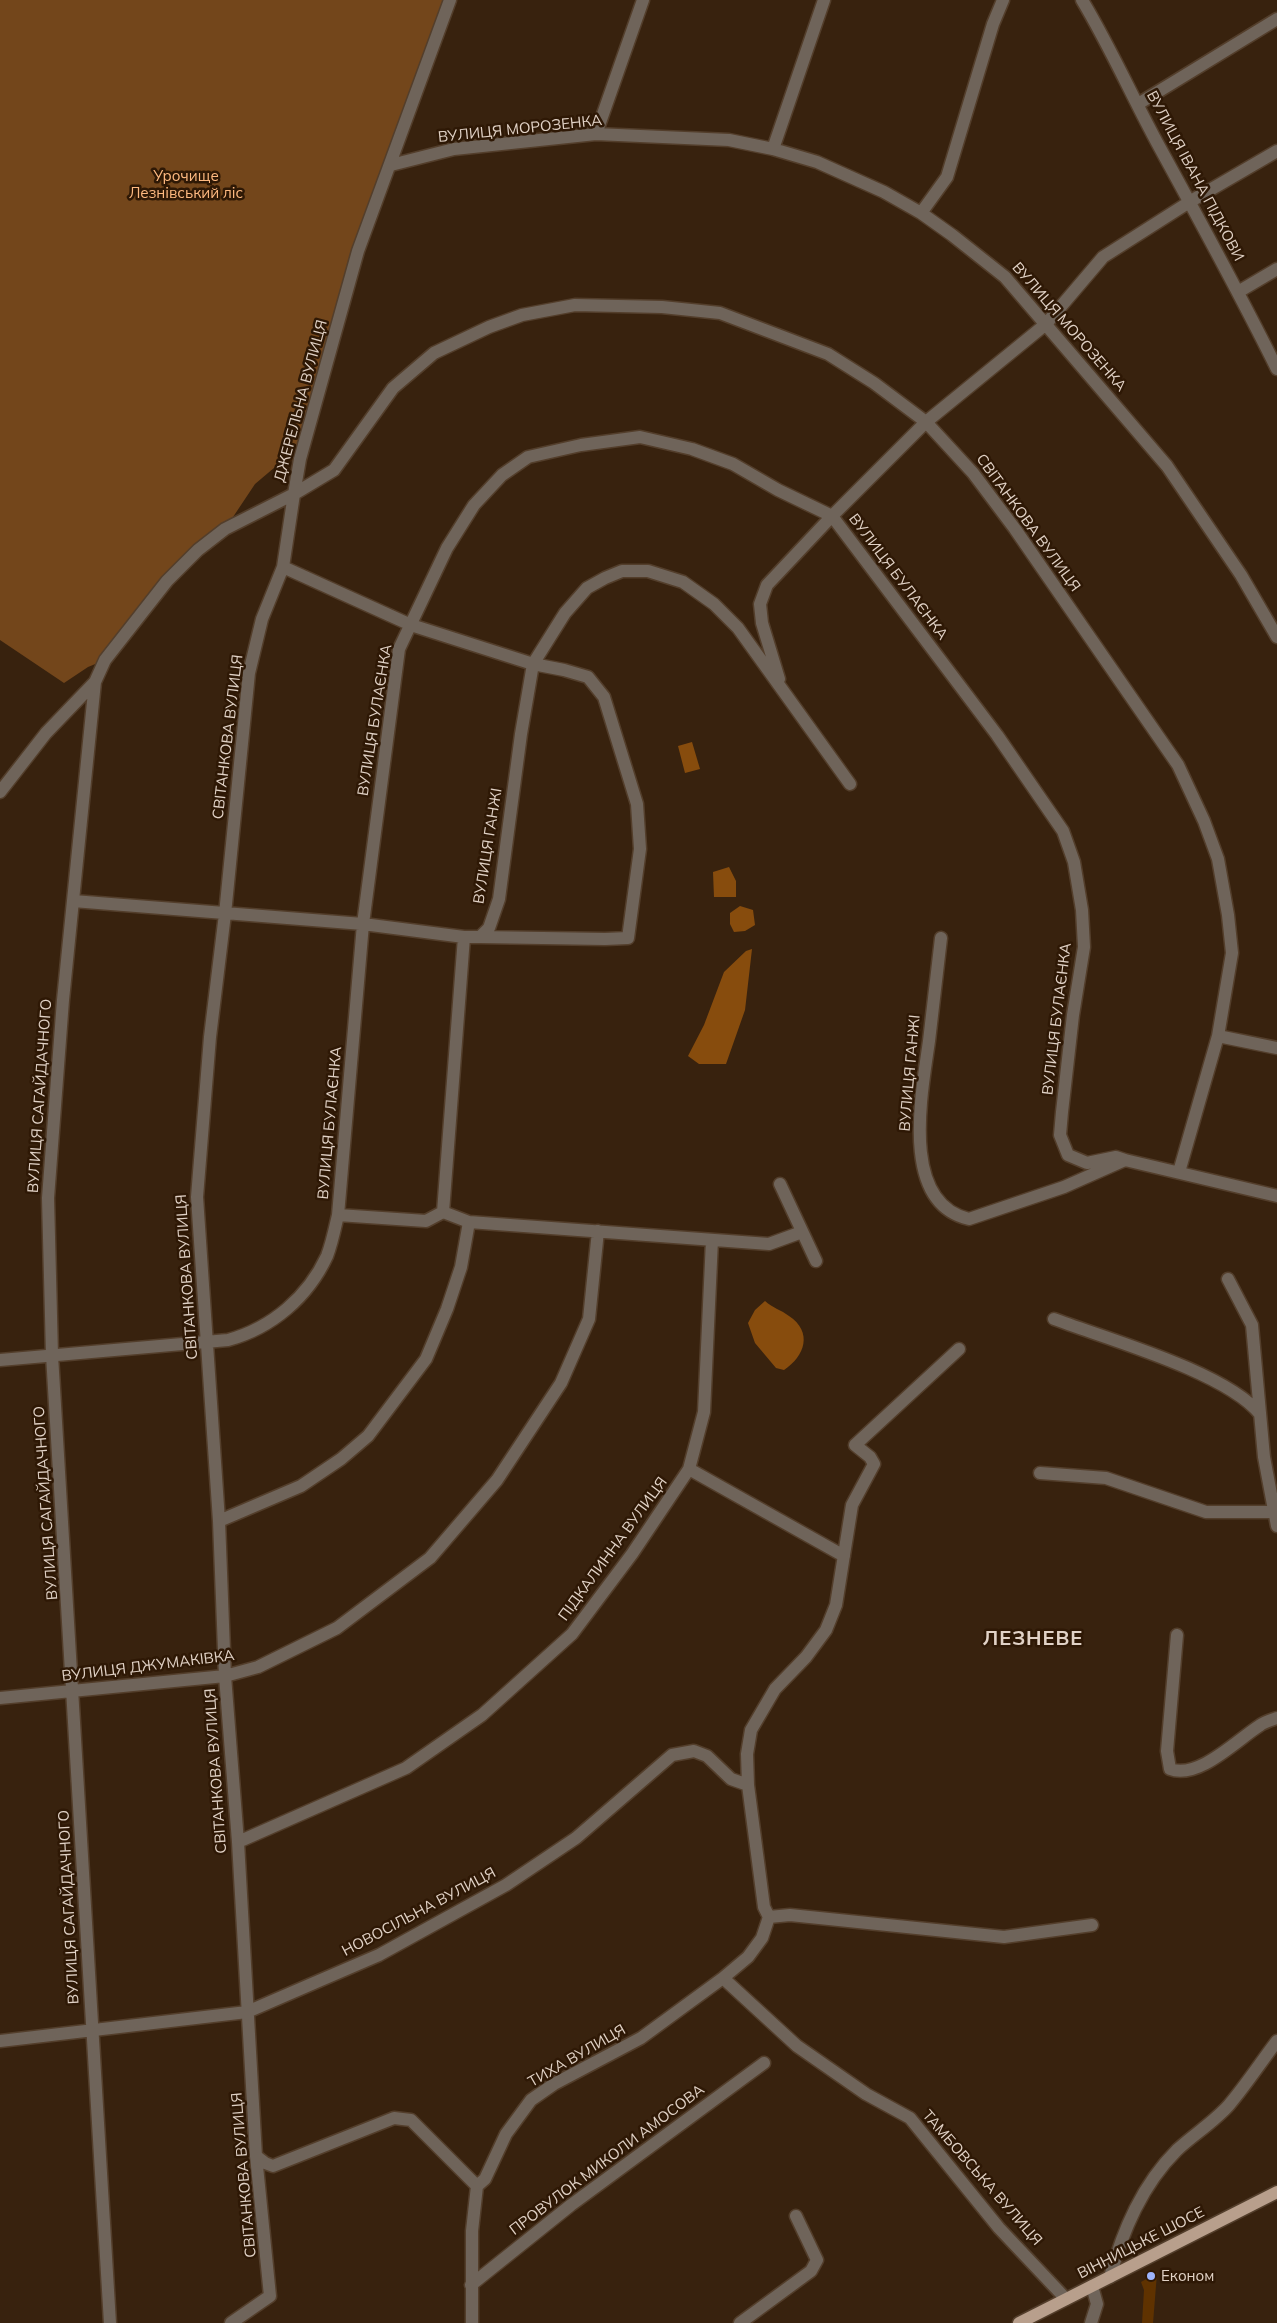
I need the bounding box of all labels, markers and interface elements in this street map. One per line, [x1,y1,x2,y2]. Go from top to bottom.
street label: ВУЛИЦЯ ІВАНА ПІДКОВИ [1142,88,1248,264]
street label: ВУЛИЦЯ МОРОЗЕНКА [437,111,603,147]
park label: Урочище Лезнівський ліс [129,167,243,202]
street label: ВУЛИЦЯ МОРОЗЕНКА [1008,259,1130,395]
street label: ДЖЕРЕЛЬНА ВУЛИЦЯ [271,318,331,484]
street label: СВІТАНКОВА ВУЛИЦЯ [972,451,1084,595]
street label: ВУЛИЦЯ БУЛАЄНКА [845,510,951,644]
street label: ВУЛИЦЯ БУЛАЄНКА [354,643,396,797]
street label: СВІТАНКОВА ВУЛИЦЯ [209,654,247,820]
street label: ВУЛИЦЯ ГАНЖІ [470,787,506,905]
street label: ВУЛИЦЯ БУЛАЄНКА [1039,942,1075,1096]
street label: ВУЛИЦЯ САГАЙДАЧНОГО [24,998,56,1194]
street label: ВУЛИЦЯ ГАНЖІ [896,1014,924,1132]
street label: ВУЛИЦЯ БУЛАЄНКА [314,1046,346,1200]
street label: СВІТАНКОВА ВУЛИЦЯ [172,1194,202,1360]
street label: ВУЛИЦЯ САГАЙДАЧНОГО [30,1405,62,1601]
street label: ПІДКАЛИННА ВУЛИЦЯ [555,1474,671,1624]
district label: ЛЕЗНЕВЕ [982,1627,1084,1651]
street label: ВУЛИЦЯ ДЖУМАКІВКА [61,1646,235,1686]
street label: СВІТАНКОВА ВУЛИЦЯ [201,1688,231,1854]
street label: ВУЛИЦЯ САГАЙДАЧНОГО [55,1809,83,2005]
street label: НОВОСІЛЬНА ВУЛИЦЯ [339,1864,499,1960]
street label: ТИХА ВУЛИЦЯ [525,2021,629,2091]
street label: ПРОВУЛОК МИКОЛИ АМОСОВА [506,2081,708,2239]
street label: СВІТАНКОВА ВУЛИЦЯ [228,2092,260,2258]
street label: ТАМБОВСЬКА ВУЛИЦЯ [918,2107,1046,2249]
street label: ВІННИЦЬКЕ ШОСЕ [1075,2203,1207,2283]
place label: Економ [1161,2267,1214,2285]
marker: Економ [1145,2270,1157,2282]

